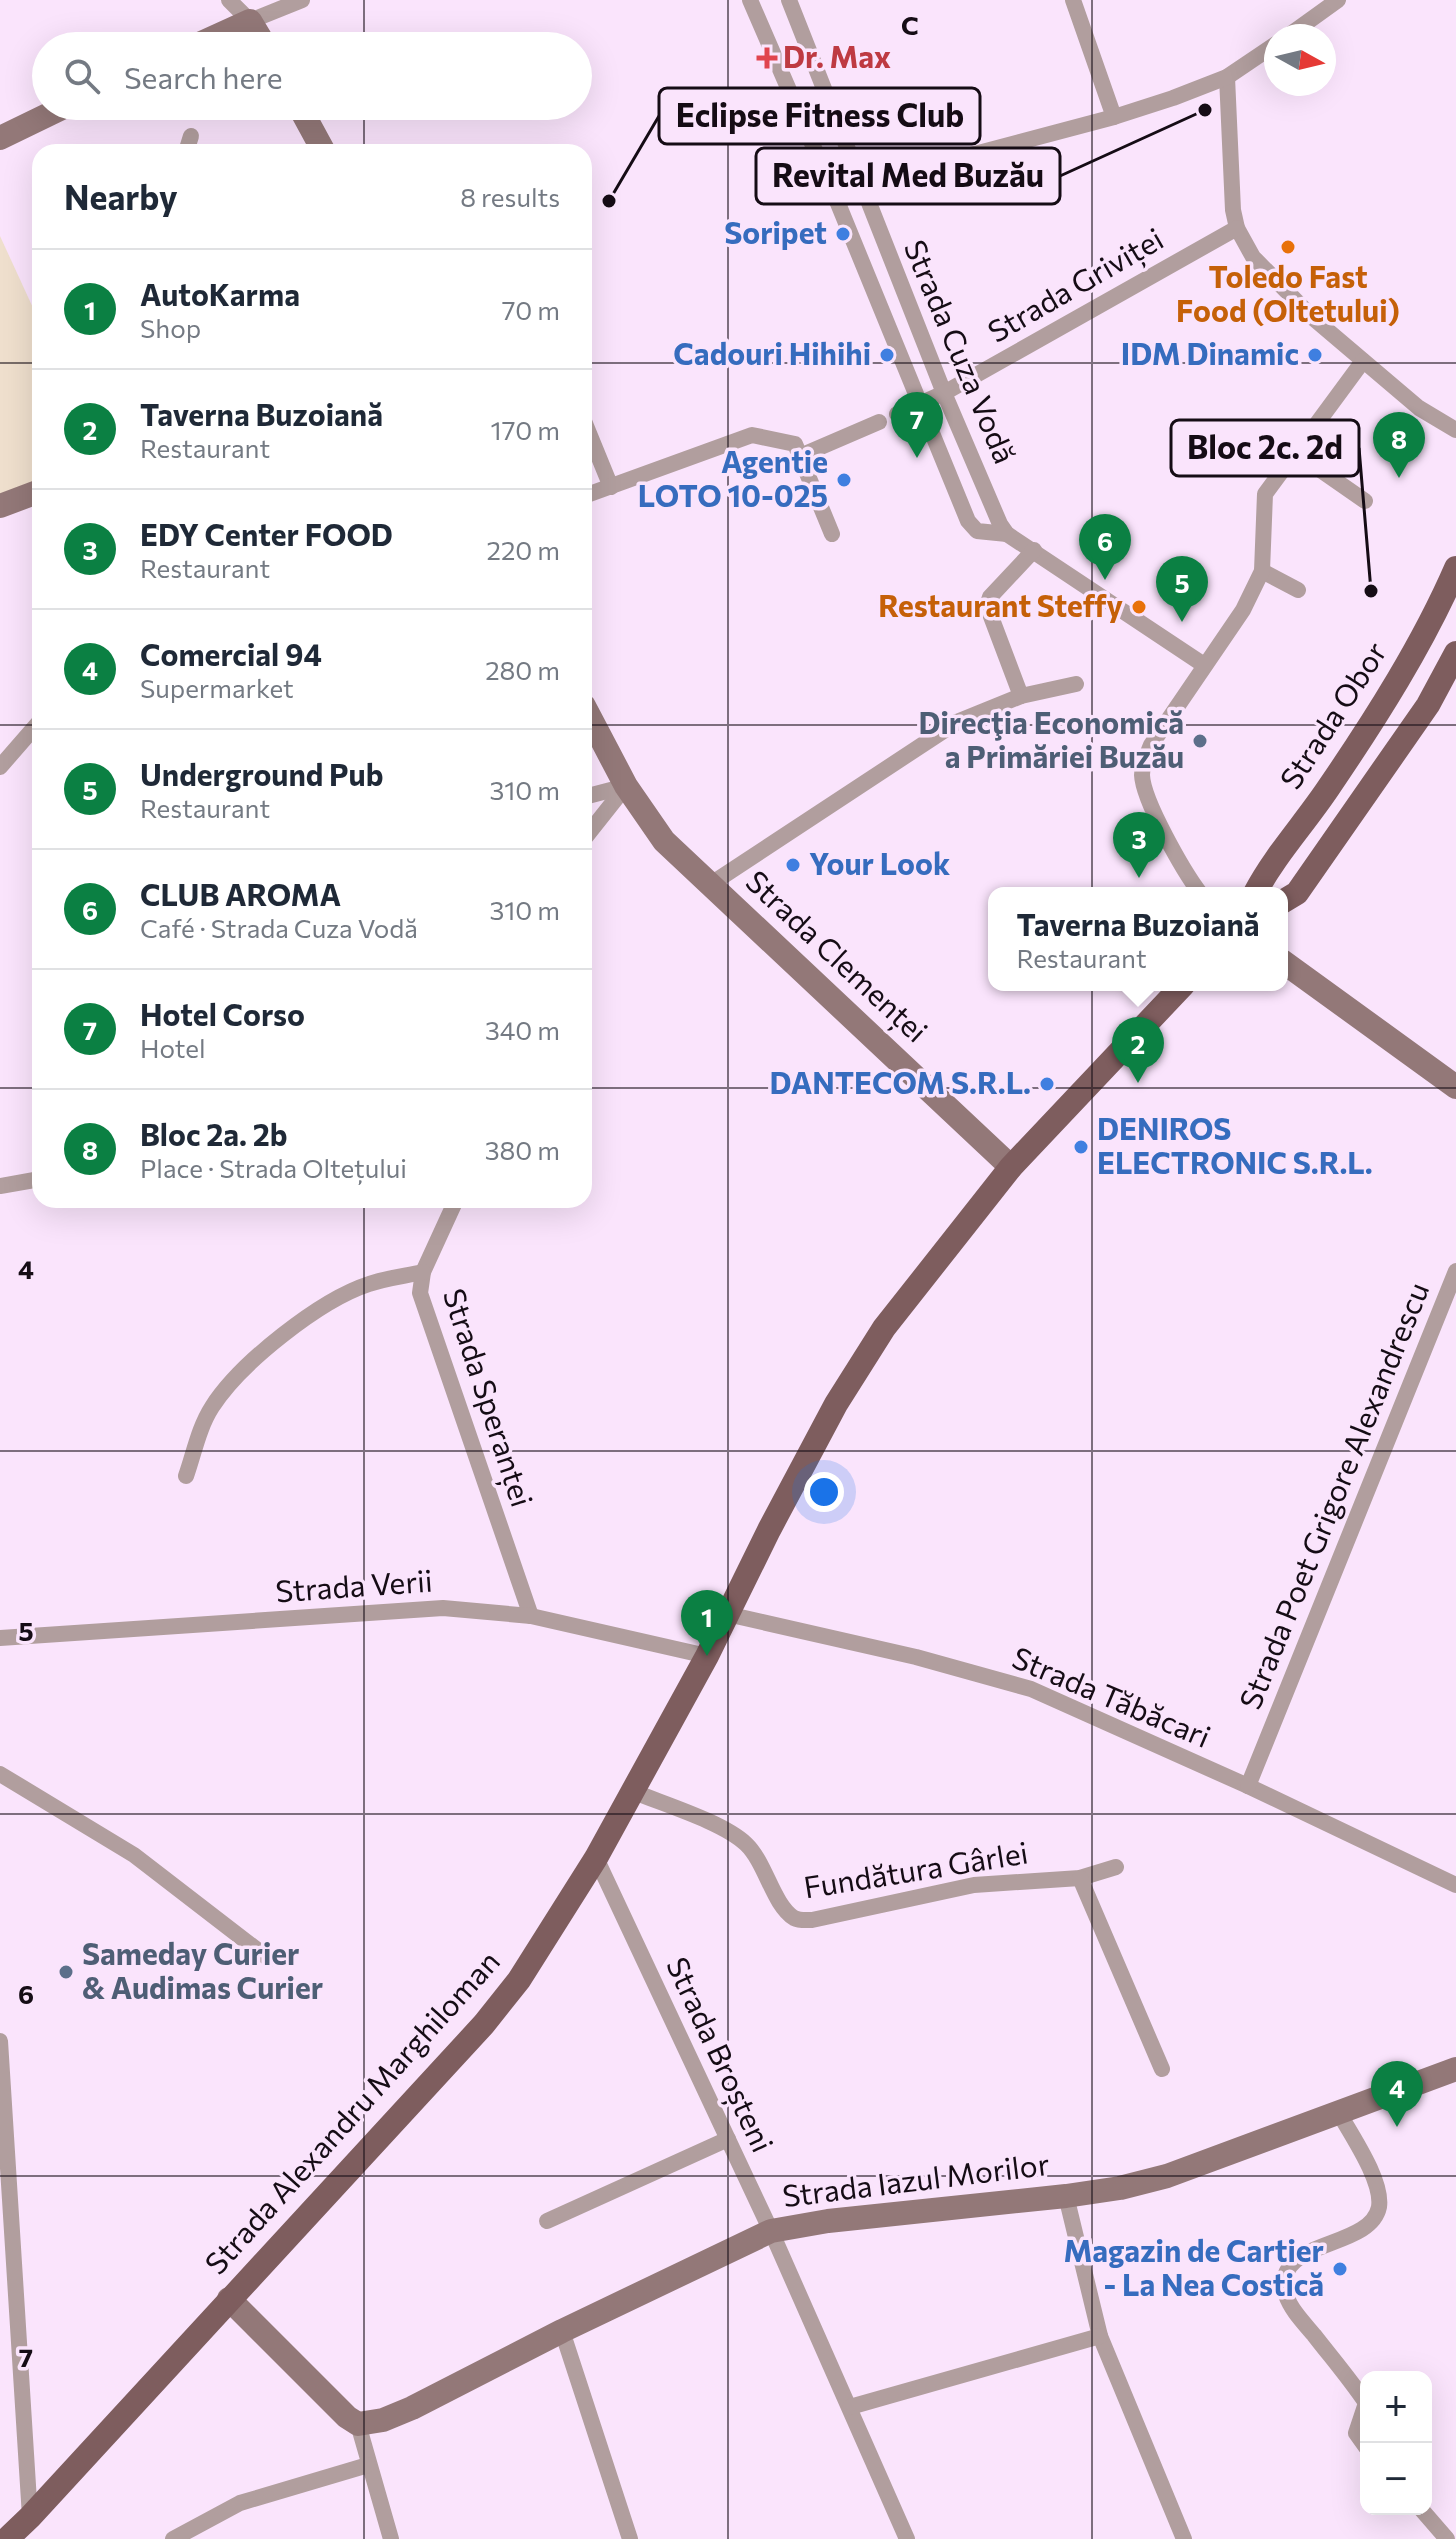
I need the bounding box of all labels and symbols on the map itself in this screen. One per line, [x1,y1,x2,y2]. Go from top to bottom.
text: C [901,9,919,40]
north arrow [1264,24,1336,96]
place label: Dr. Max [783,37,891,74]
marker: Dr. Max [758,49,776,67]
callout: Eclipse Fitness Club [659,88,980,144]
text: Eclipse Fitness Club [676,94,964,134]
callout: Revital Med Buzău [756,148,1060,204]
text: Revital Med Buzău [772,154,1044,194]
place label: Soripet [724,213,827,250]
street label: Strada Griviței [981,219,1170,351]
marker: Soripet [834,225,852,243]
street label: Strada Cuza Vodă [898,234,1025,468]
marker: Toledo Fast Food (Oltetului) [1279,238,1297,256]
place label: Toledo Fast Food (Oltetului) [1176,257,1400,328]
place label: Cadouri Hihihi [673,334,871,371]
place label: IDM Dinamic [1121,334,1299,371]
marker: Cadouri Hihihi [878,346,896,364]
marker: IDM Dinamic [1306,346,1324,364]
pin: 7 [891,392,943,458]
pin: 8 [1373,412,1425,478]
callout: Bloc 2c. 2d [1171,420,1359,476]
text: Bloc 2c. 2d [1187,426,1343,466]
place label: Agentie LOTO 10-025 [638,442,828,513]
marker: Agentie LOTO 10-025 [835,471,853,489]
pin: 6 [1079,514,1131,580]
pin: 5 [1156,556,1208,622]
place label: Restaurant Steffy [878,586,1124,623]
marker: Restaurant Steffy [1130,598,1148,616]
street label: Strada Obor [1271,634,1393,795]
place label: Direcţia Economică a Primăriei Buzău [918,703,1184,774]
marker: Direcţia Economică a Primăriei Buzău [1191,732,1209,750]
pin: 3 [1113,812,1165,878]
place label: Your Look [809,844,950,881]
marker: Your Look [784,856,802,874]
street label: Strada Clemenței [738,862,936,1050]
pin: 2 [1112,1017,1164,1083]
place label: DANTECOM S.R.L. [770,1063,1031,1100]
marker: DANTECOM S.R.L. [1038,1075,1056,1093]
place label: DENIROS ELECTRONIC S.R.L. [1097,1109,1373,1180]
marker: DENIROS ELECTRONIC S.R.L. [1072,1138,1090,1156]
text: 4 [18,1253,34,1284]
street label: Strada Poet Grigore Alexandrescu [1230,1276,1435,1714]
street label: Strada Speranței [435,1284,542,1512]
your location [804,1472,844,1512]
street label: Strada Verii [274,1561,434,1608]
pin: 1 [681,1590,733,1656]
text: 5 [18,1615,34,1646]
street label: Strada Tăbăcari [1007,1637,1217,1754]
street label: Fundătura Gârlei [801,1833,1030,1905]
place label: Sameday Curier & Audimas Curier [82,1934,323,2005]
street label: Strada Alexandru Marghiloman [196,1942,506,2281]
street label: Strada Broșteni [658,1951,783,2158]
marker: Sameday Curier & Audimas Curier [57,1963,75,1981]
text: 6 [18,1978,34,2009]
pin: 4 [1371,2061,1423,2127]
street label: Strada Iazul Morilor [780,2144,1051,2213]
place label: Magazin de Cartier - La Nea Costică [1064,2231,1324,2302]
marker: Magazin de Cartier - La Nea Costică [1331,2260,1349,2278]
text: 7 [19,2341,33,2372]

